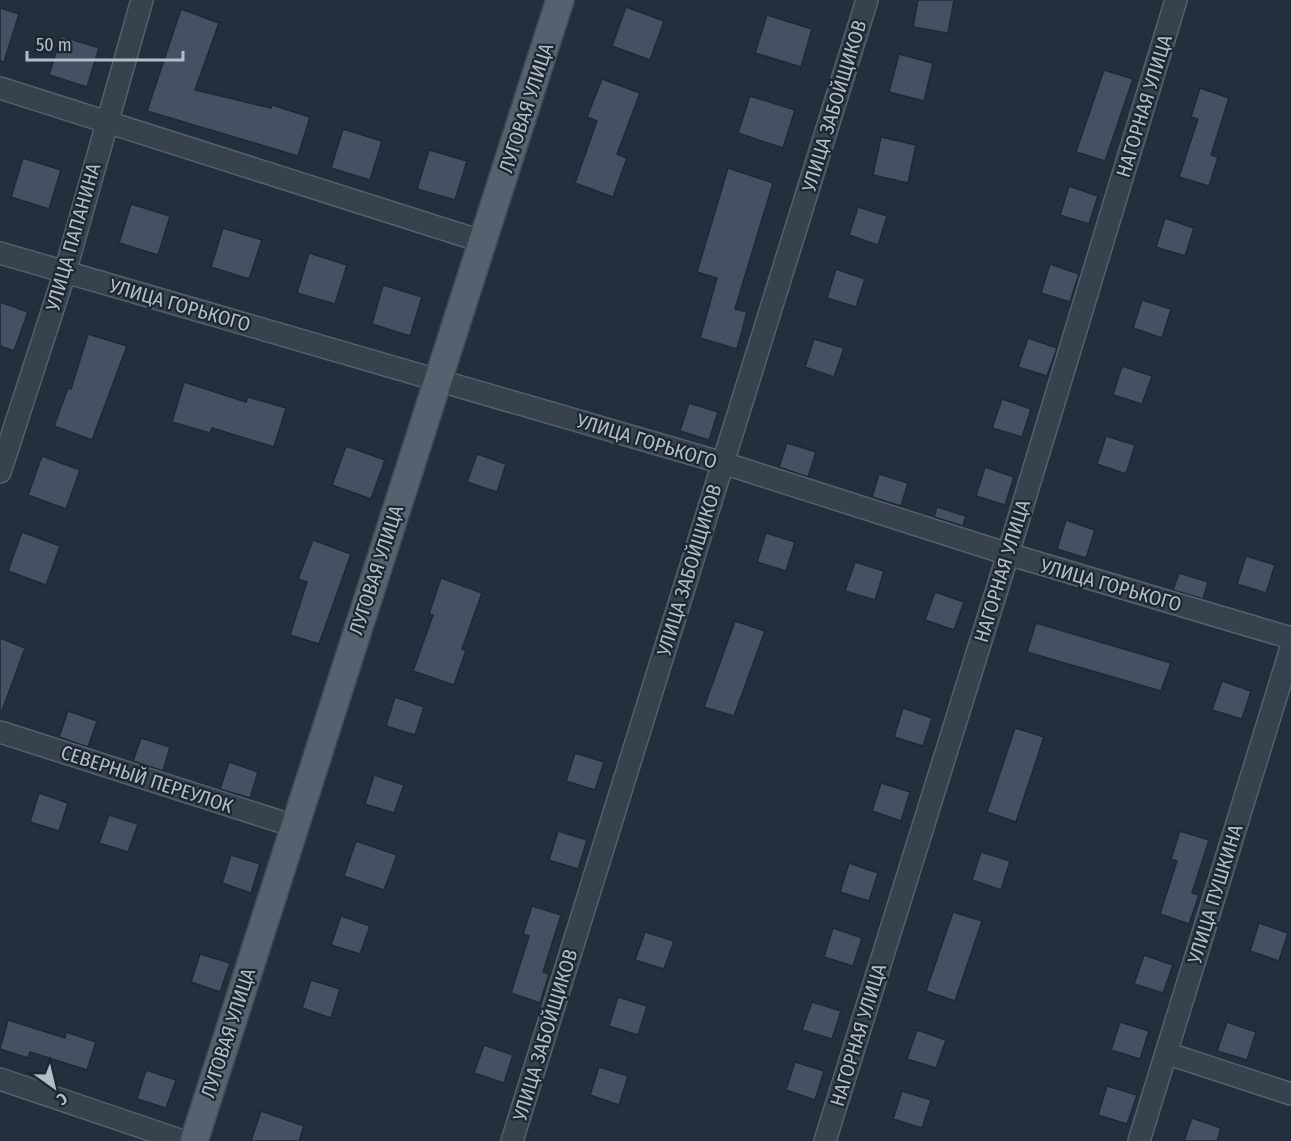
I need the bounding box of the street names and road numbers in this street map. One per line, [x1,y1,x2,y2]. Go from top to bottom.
street label: УЛИЦА ЗАБОЙЩИКОВ [796,17,872,196]
street label: НАГОРНАЯ УЛИЦА [1111,31,1177,180]
street label: ЛУГОВАЯ УЛИЦА [494,40,558,176]
street label: УЛИЦА ПАПАНИНА [40,160,106,315]
street label: УЛИЦА ГОРЬКОГО [106,273,253,337]
street label: УЛИЦА ГОРЬКОГО [573,408,720,474]
street label: УЛИЦА ЗАБОЙЩИКОВ [651,481,727,660]
street label: НАГОРНАЯ УЛИЦА [969,496,1035,645]
street label: ЛУГОВАЯ УЛИЦА [344,502,408,638]
street label: УЛИЦА ГОРЬКОГО [1037,553,1184,617]
street label: СЕВЕРНЫЙ ПЕРЕУЛОК [58,740,236,818]
street label: УЛИЦА ПУШКИНА [1182,821,1248,967]
street label: УЛИЦА ЗАБОЙЩИКОВ [507,946,583,1125]
street label: НАГОРНАЯ УЛИЦА [825,960,891,1109]
street label: ЛУГОВАЯ УЛИЦА [196,965,260,1101]

